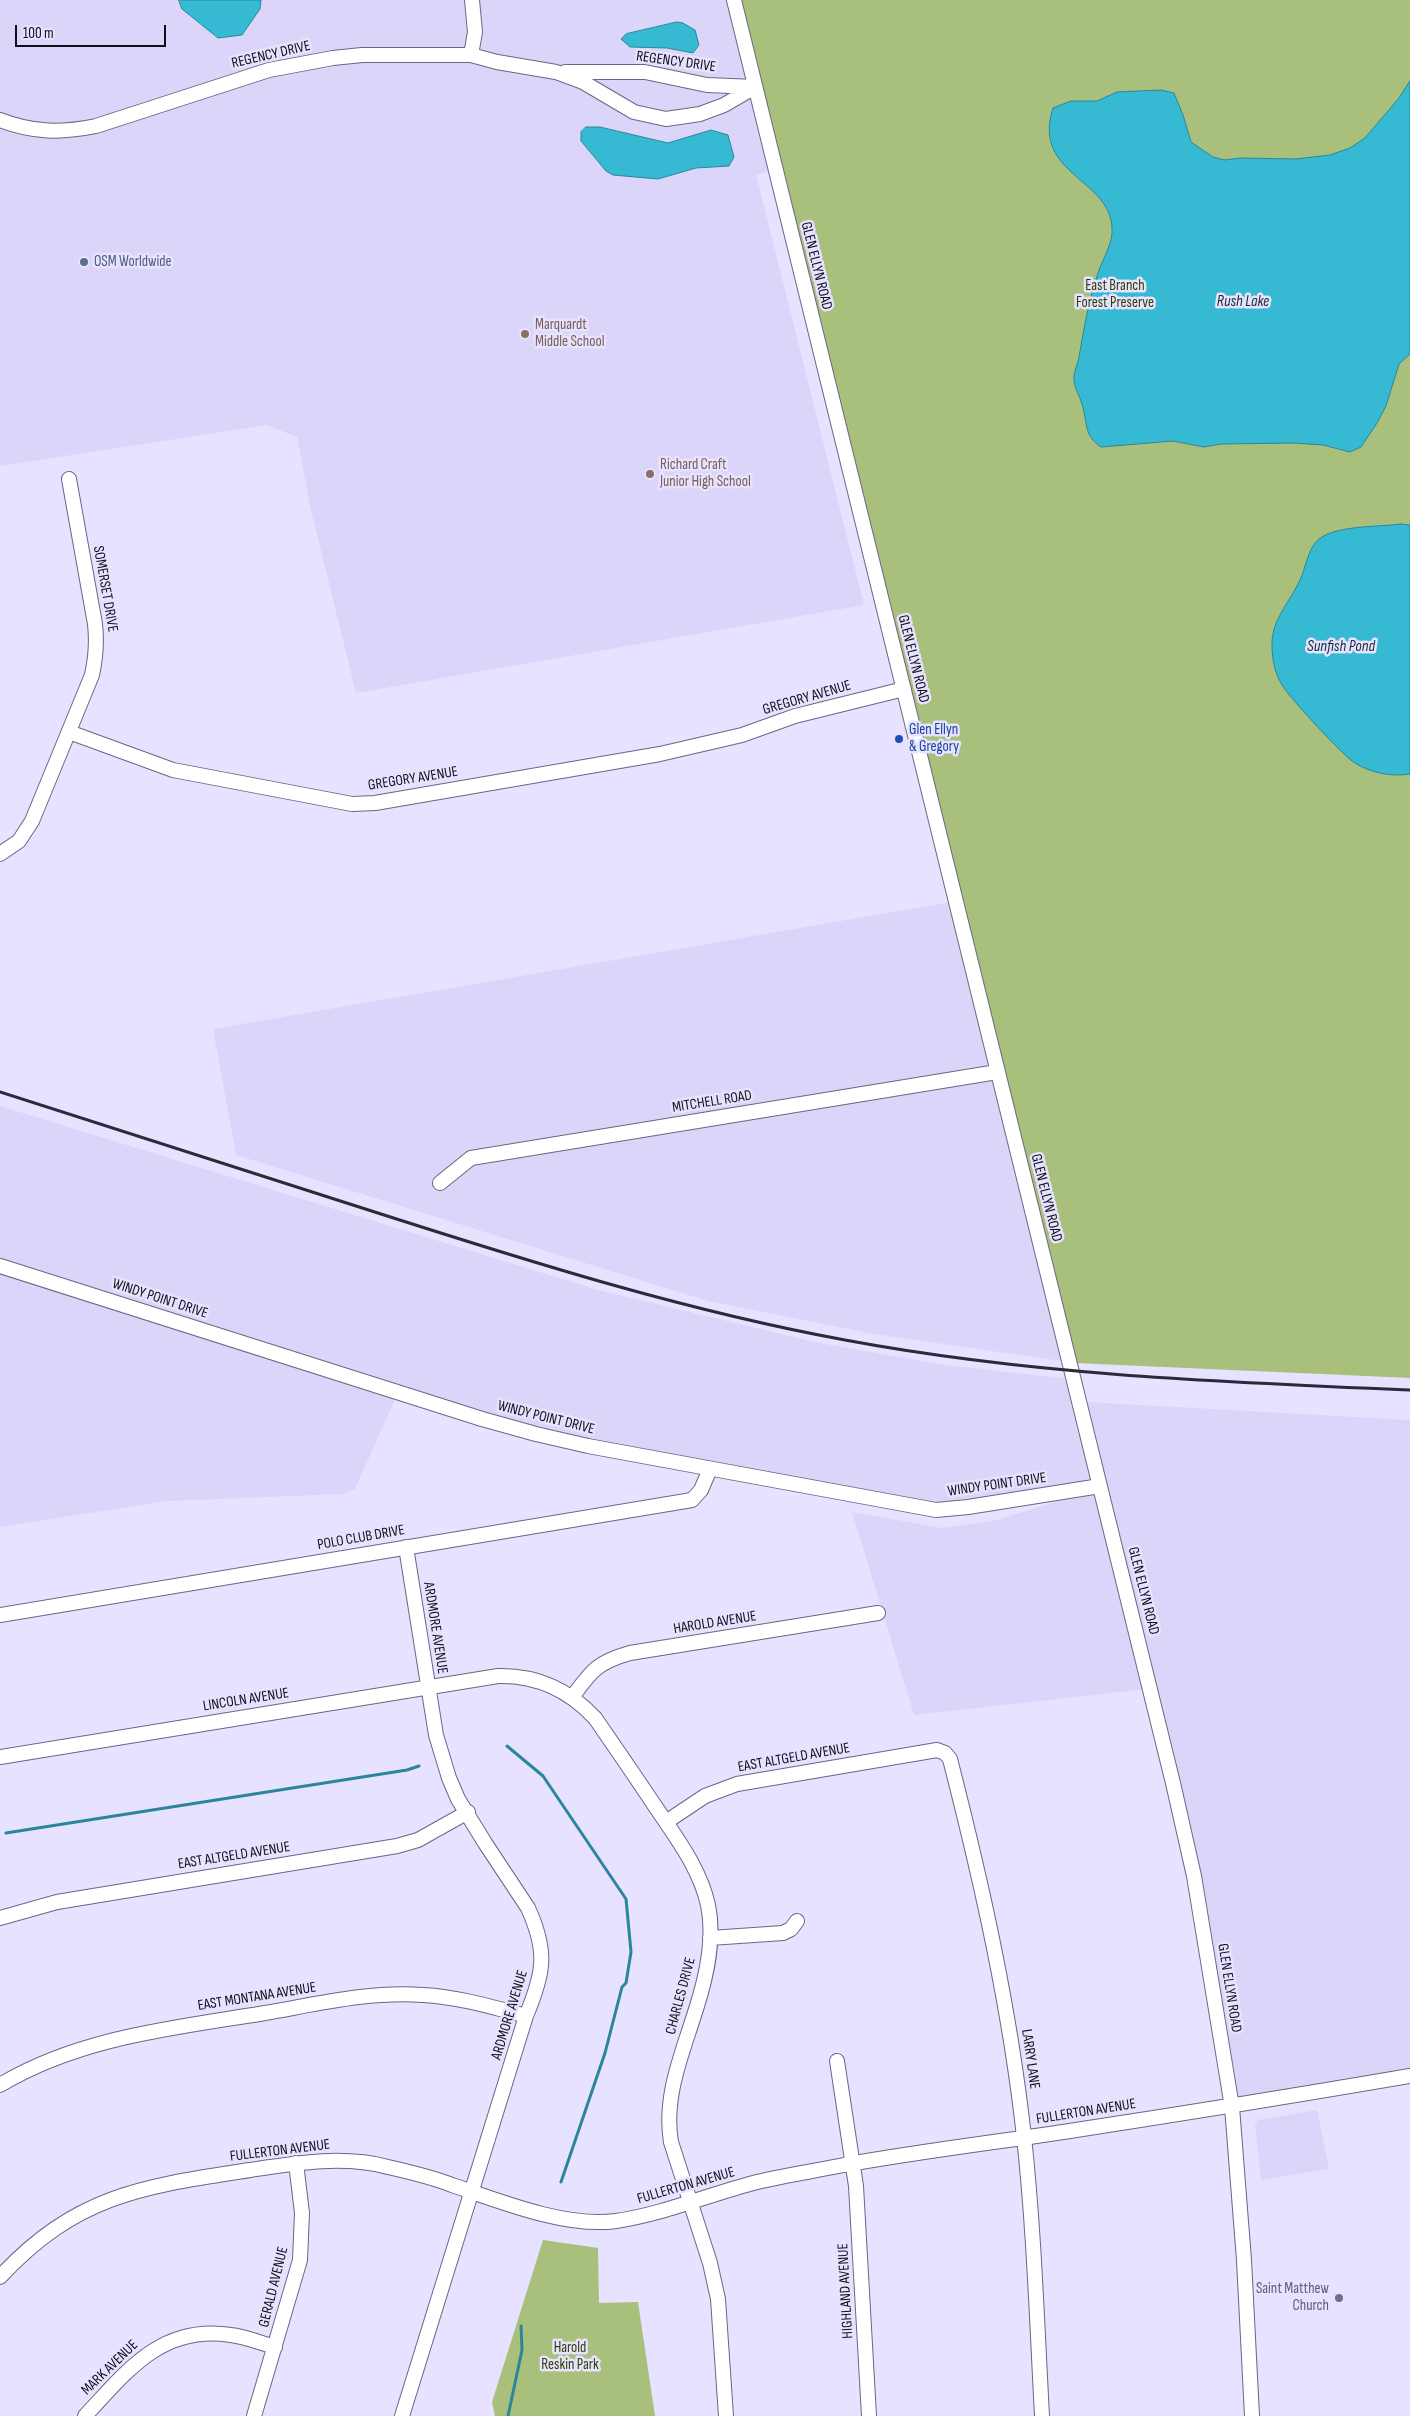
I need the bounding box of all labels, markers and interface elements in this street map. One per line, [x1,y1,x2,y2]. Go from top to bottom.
scale bar [18,15,169,47]
text: 100 m [23,24,54,43]
street label: REGENCY DRIVE [230,37,312,73]
street label: REGENCY DRIVE [635,48,717,76]
street label: GLEN ELLYN ROAD [796,220,836,312]
place label: OSM Worldwide [94,253,172,271]
marker: OSM Worldwide [78,256,90,268]
park label: East Branch Forest Preserve [1076,277,1154,312]
water label: Rush Lake [1217,292,1269,312]
place label: Marquardt Middle School [535,316,604,351]
marker: Marquardt Middle School [519,328,531,340]
place label: Richard Craft Junior High School [660,456,751,491]
marker: Richard Craft Junior High School [644,468,656,480]
street label: SOMERSET DRIVE [89,545,121,633]
street label: GLEN ELLYN ROAD [893,613,933,705]
water label: Sunfish Pond [1307,637,1375,657]
street label: GREGORY AVENUE [761,677,853,719]
place label: Glen Ellyn & Gregory [909,721,959,756]
marker: Glen Ellyn & Gregory [893,733,905,745]
street label: GREGORY AVENUE [367,763,459,795]
street label: MITCHELL ROAD [671,1087,753,1117]
street label: GLEN ELLYN ROAD [1026,1152,1066,1244]
street label: WINDY POINT DRIVE [110,1275,210,1323]
street label: WINDY POINT DRIVE [496,1397,596,1439]
street label: WINDY POINT DRIVE [947,1469,1047,1501]
street label: POLO CLUB DRIVE [316,1521,406,1555]
street label: GLEN ELLYN ROAD [1123,1545,1163,1637]
street label: ARDMORE AVENUE [419,1581,451,1675]
street label: HAROLD AVENUE [672,1608,758,1638]
street label: LINCOLN AVENUE [202,1684,290,1716]
street label: EAST ALTGELD AVENUE [737,1739,851,1777]
street label: EAST ALTGELD AVENUE [177,1838,291,1874]
street label: GLEN ELLYN ROAD [1213,1942,1245,2034]
street label: CHARLES DRIVE [662,1955,700,2037]
street label: ARDMORE AVENUE [488,1968,532,2062]
street label: EAST MONTANA AVENUE [196,1979,318,2015]
street label: LARRY LANE [1017,2028,1043,2090]
street label: FULLERTON AVENUE [1035,2095,1137,2129]
street label: FULLERTON AVENUE [229,2136,331,2166]
street label: FULLERTON AVENUE [635,2163,737,2209]
street label: HIGHLAND AVENUE [835,2243,857,2339]
street label: GERALD AVENUE [255,2245,293,2329]
place label: Saint Matthew Church [1256,2280,1329,2315]
marker: Saint Matthew Church [1333,2292,1345,2304]
street label: MARK AVENUE [78,2337,142,2399]
park label: Harold Reskin Park [541,2339,599,2374]

